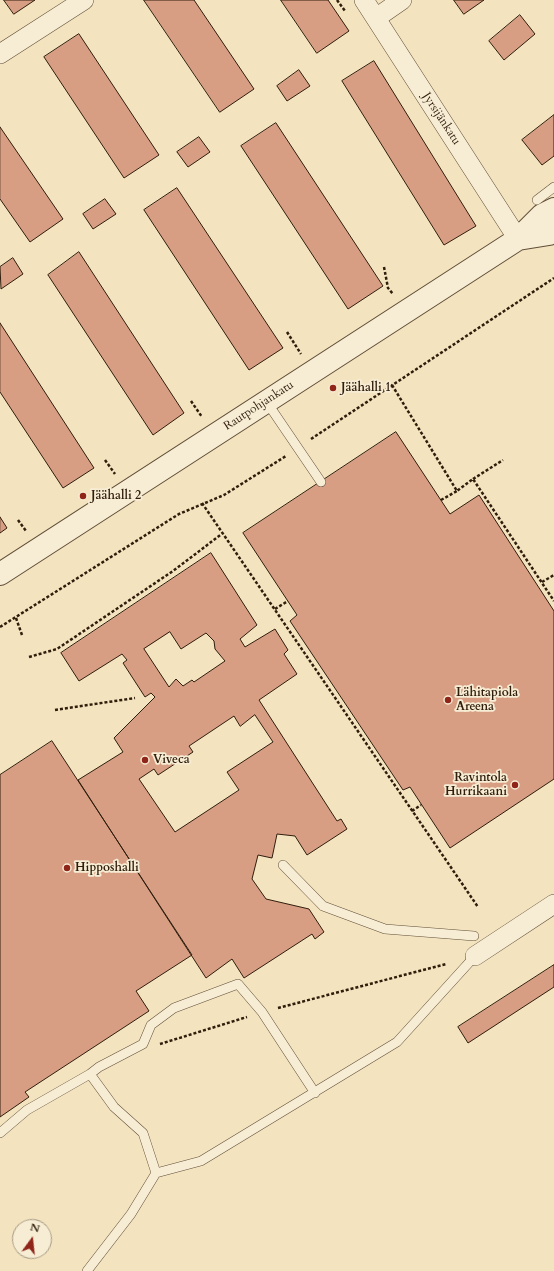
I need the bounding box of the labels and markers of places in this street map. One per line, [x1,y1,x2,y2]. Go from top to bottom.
place label: Jäähalli 1 [341,381,391,395]
marker: Jäähalli 1 [328,383,338,393]
place label: Jäähalli 2 [91,489,141,503]
marker: Jäähalli 2 [78,491,88,501]
place label: Lähitapiola Areena [456,686,518,714]
marker: Lähitapiola Areena [443,695,453,705]
place label: Viveca [153,753,190,767]
marker: Viveca [140,755,150,765]
place label: Ravintola Hurrikaani [445,771,507,799]
marker: Ravintola Hurrikaani [510,780,520,790]
place label: Hipposhalli [75,861,139,875]
marker: Hipposhalli [62,863,72,873]

